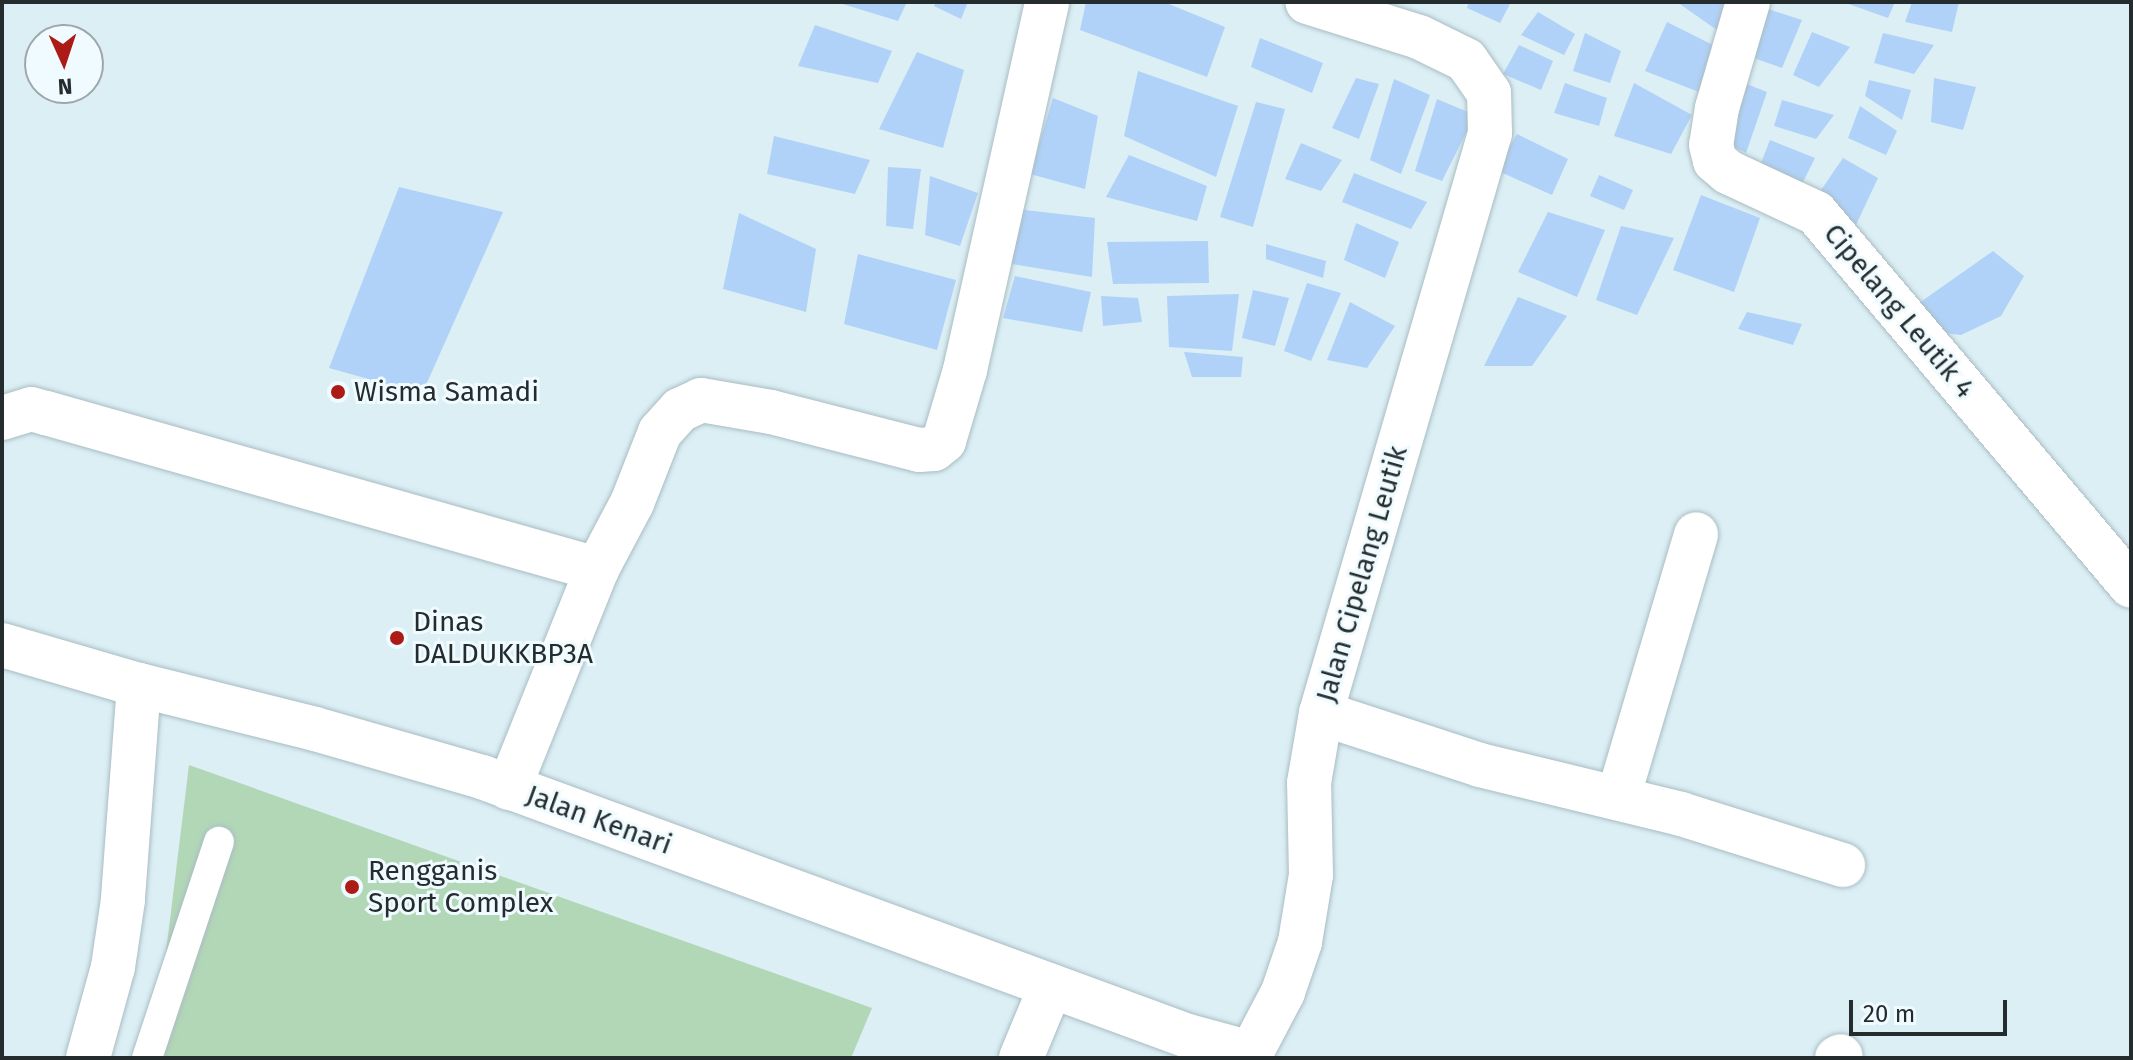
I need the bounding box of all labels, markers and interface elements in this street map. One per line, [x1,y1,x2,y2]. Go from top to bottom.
north arrow [24,24,104,104]
text: N [57,73,73,100]
street label: Cipelang Leutik 4 [1817,217,1981,405]
place label: Wisma Samadi [354,375,539,409]
marker: Wisma Samadi [329,383,347,401]
street label: Jalan Cipelang Leutik [1309,442,1415,706]
place label: Dinas DALDUKKBP3A [413,605,593,671]
marker: Dinas DALDUKKBP3A [388,629,406,647]
street label: Jalan Kenari [522,778,676,862]
place label: Rengganis Sport Complex [368,854,553,920]
marker: Rengganis Sport Complex [343,878,361,896]
scale bar [1853,984,2011,1034]
text: 20 m [1863,1000,1915,1028]

